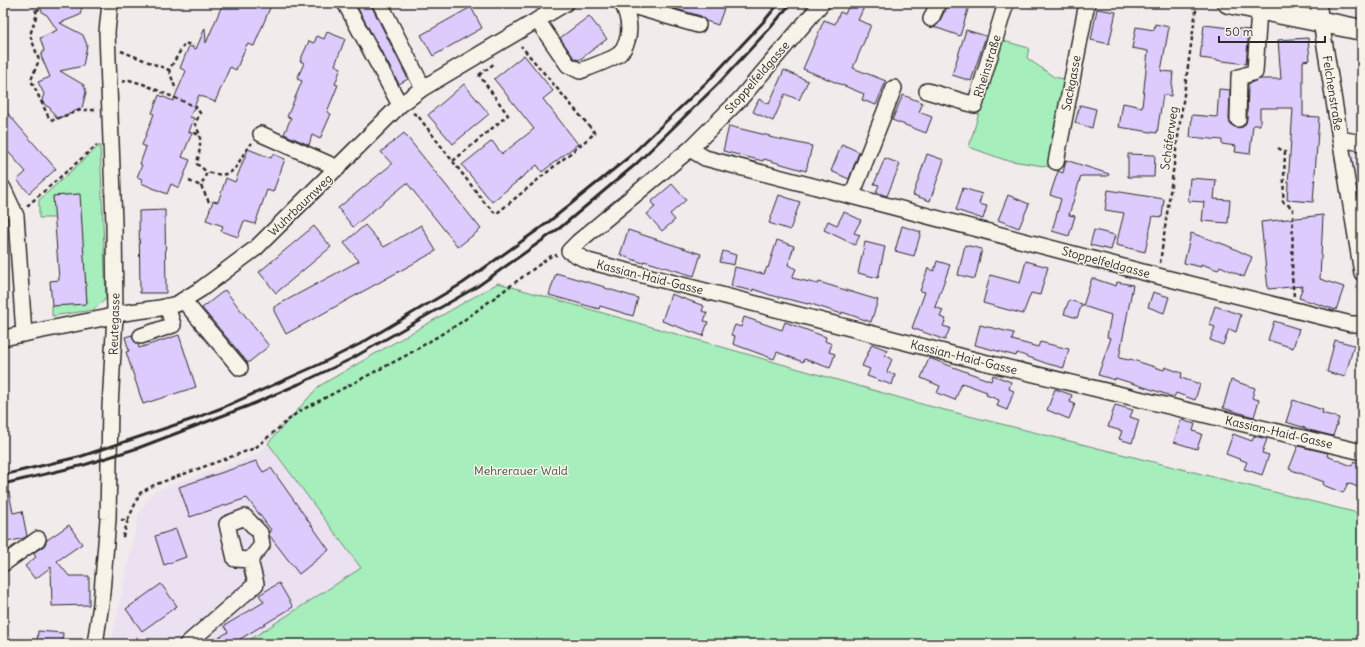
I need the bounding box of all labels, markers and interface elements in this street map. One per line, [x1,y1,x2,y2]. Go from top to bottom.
scale bar [1219,18,1325,44]
text: 50 m [1225,24,1254,39]
street label: Rheinstraße [970,33,1004,99]
street label: Stoppelfeldgasse [722,38,792,116]
street label: Sackgasse [1058,54,1084,112]
street label: Felchenstraße [1320,54,1346,132]
street label: Schäferweg [1157,105,1181,171]
street label: Wuhrbaumweg [265,171,335,239]
street label: Stoppelfeldgasse [1060,243,1152,281]
street label: Kassian-Haid-Gasse [595,256,705,298]
street label: Reutegasse [105,293,123,355]
street label: Kassian-Haid-Gasse [909,336,1019,378]
street label: Kassian-Haid-Gasse [1224,412,1334,452]
park label: Mehrerauer Wald [474,463,568,478]

